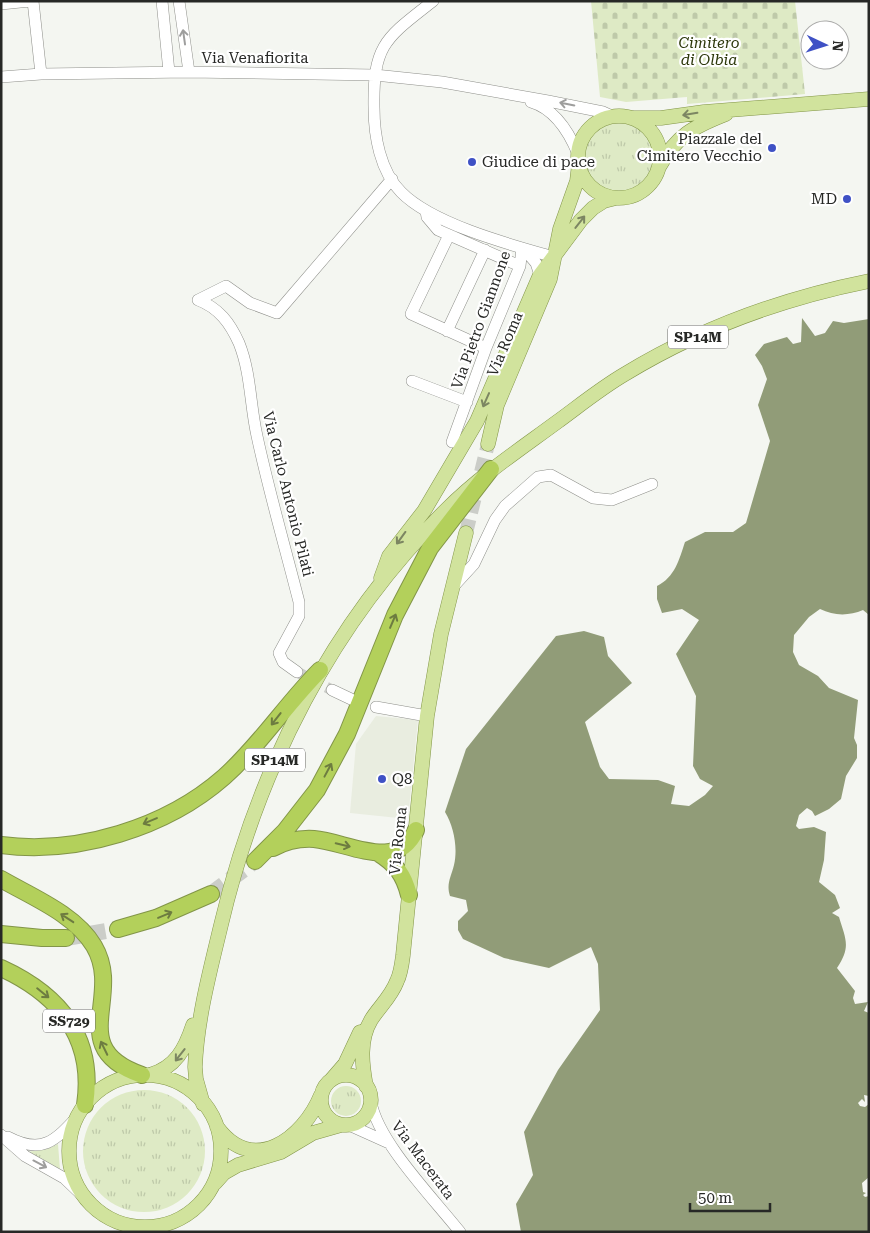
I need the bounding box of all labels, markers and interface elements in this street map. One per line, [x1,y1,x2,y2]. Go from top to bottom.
north arrow [800,20,850,70]
one-way arrow [179,29,189,45]
park label: Cimitero di Olbia [679,34,740,69]
text: N [830,40,846,52]
street label: Via Venafiorita [202,49,308,67]
one-way arrow [559,99,575,108]
one-way arrow [682,110,698,120]
place label: Piazzale del Cimitero Vecchio [637,130,762,165]
marker: Piazzale del Cimitero Vecchio [766,142,778,154]
place label: Giudice di pace [482,153,595,171]
marker: Giudice di pace [466,156,478,168]
place label: MD [811,190,837,208]
marker: MD [841,193,853,205]
one-way arrow [575,216,586,229]
street label: Via Pietro Giannone [448,249,514,391]
street label: Via Roma [483,309,527,379]
road number: SP14M [668,326,728,348]
one-way arrow [481,392,490,407]
street label: Via Carlo Antonio Pilati [259,410,317,579]
one-way arrow [396,531,407,544]
one-way arrow [388,614,398,629]
one-way arrow [270,712,281,725]
road number: SP14M [245,748,305,772]
one-way arrow [324,763,334,778]
place label: Q8 [392,770,412,788]
marker: Q8 [376,773,388,785]
street label: Via Roma [385,806,411,876]
one-way arrow [143,817,158,826]
one-way arrow [334,841,350,850]
one-way arrow [157,909,172,919]
one-way arrow [60,913,74,924]
one-way arrow [36,987,49,998]
road number: SS729 [43,1009,95,1032]
one-way arrow [99,1041,108,1056]
one-way arrow [174,1048,185,1061]
street label: Via Macerata [388,1117,458,1203]
one-way arrow [32,1160,47,1169]
scale bar [690,1180,770,1212]
text: 50 m [698,1189,733,1207]

